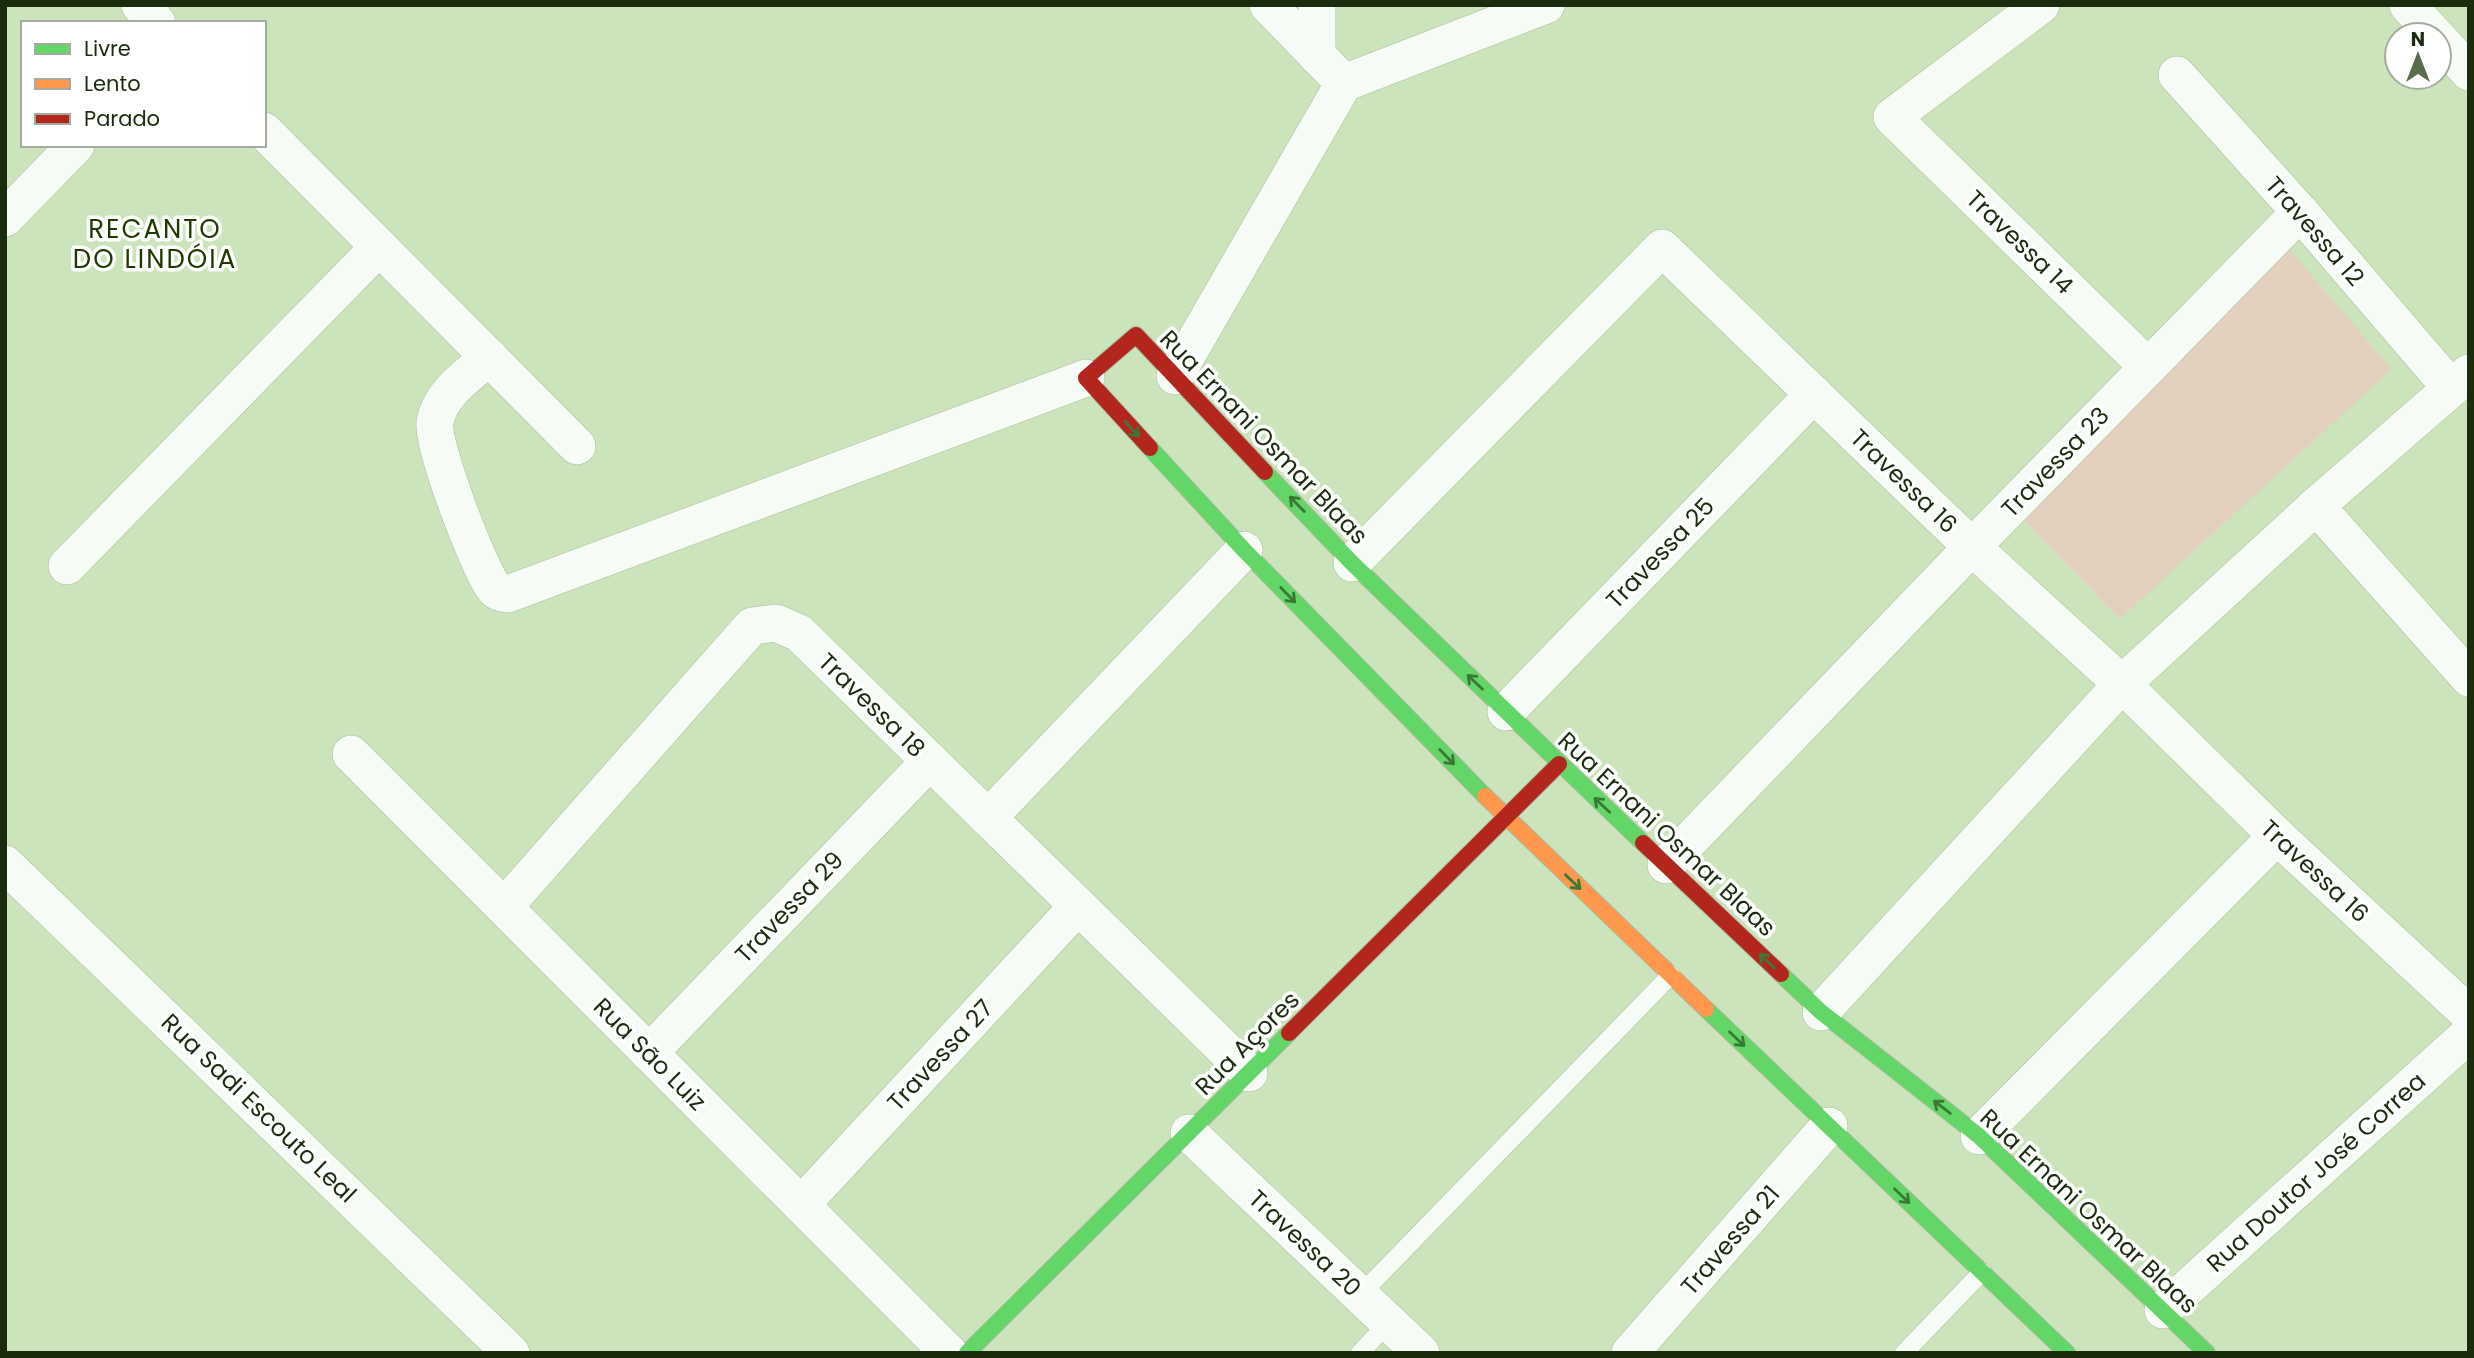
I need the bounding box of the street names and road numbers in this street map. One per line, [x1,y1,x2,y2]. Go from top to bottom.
street label: Travessa 12 [2258,169,2372,293]
street label: Travessa 14 [1959,183,2081,301]
street label: Rua Ernani Osmar Blaas [1153,323,1375,551]
street label: Travessa 23 [1994,399,2116,525]
street label: Travessa 16 [1843,422,1965,540]
street label: Travessa 25 [1598,490,1722,616]
street label: Travessa 18 [811,646,933,764]
street label: Rua Ernani Osmar Blaas [1551,724,1783,944]
street label: Travessa 16 [2254,812,2376,930]
street label: Travessa 29 [727,844,851,970]
street label: Rua Açores [1188,984,1306,1102]
street label: Rua São Luiz [586,990,714,1118]
street label: Travessa 27 [880,992,1000,1118]
street label: Rua Sadi Escouto Leal [154,1006,364,1210]
street label: Rua Doutor José Correa [2199,1065,2433,1279]
street label: Rua Ernani Osmar Blaas [1973,1101,2205,1321]
street label: Travessa 21 [1673,1178,1787,1302]
street label: Travessa 20 [1241,1182,1369,1304]

